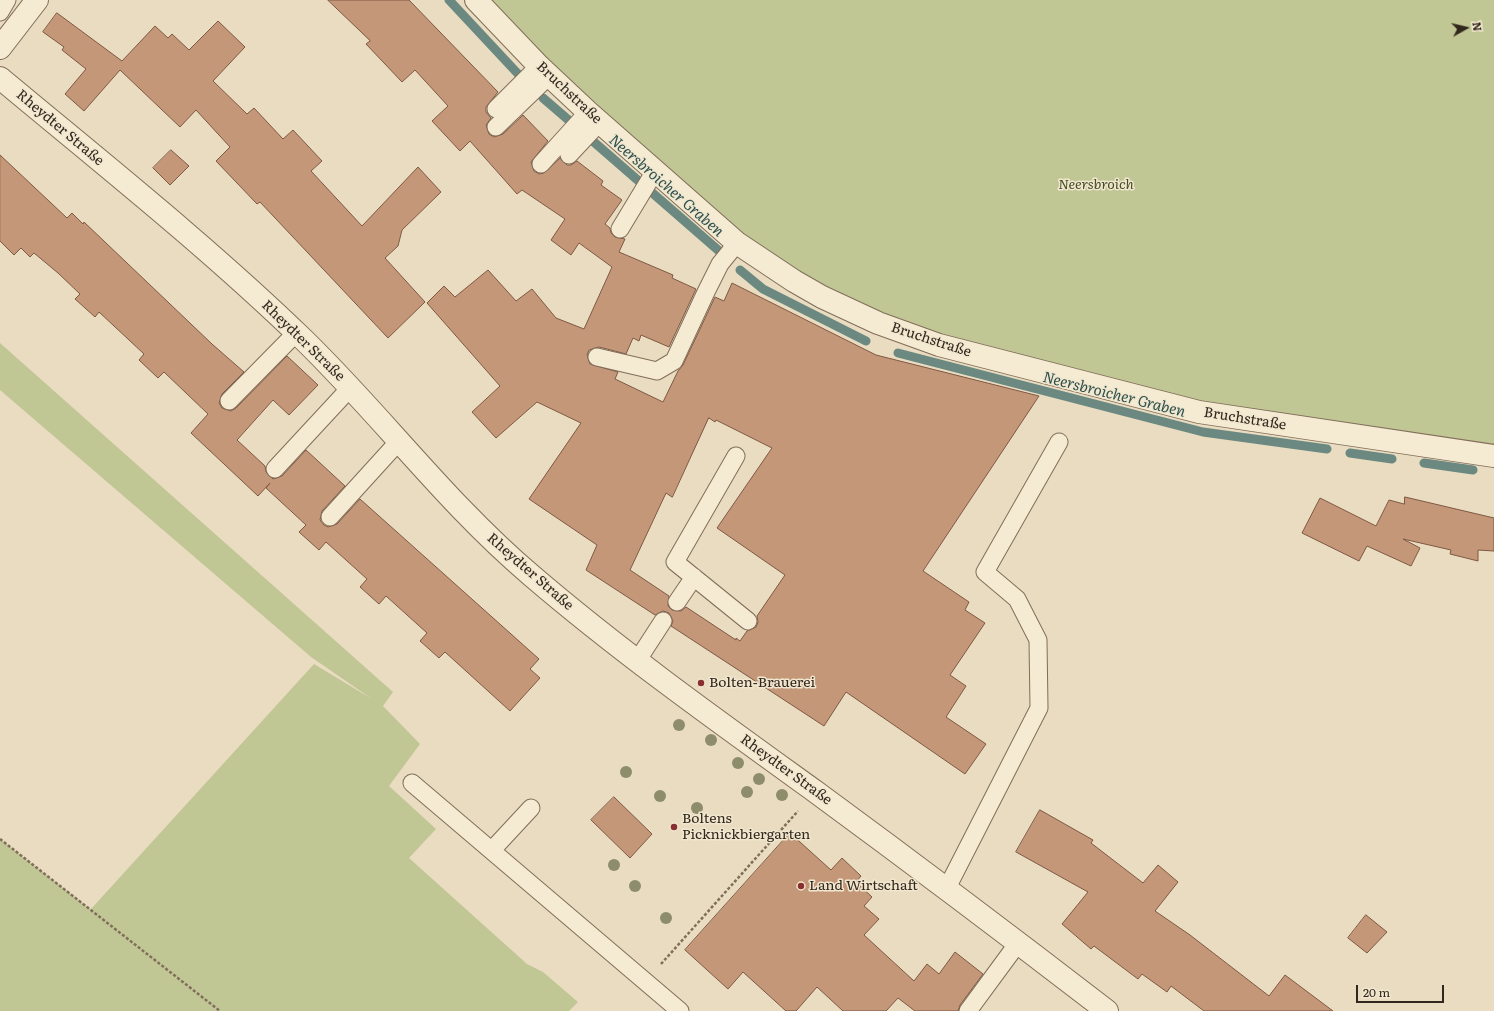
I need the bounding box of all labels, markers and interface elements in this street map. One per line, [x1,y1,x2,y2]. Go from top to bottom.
north arrow [1446,8,1486,48]
text: N [1469,21,1486,32]
street label: Bruchstraße [533,58,605,128]
street label: Rheydter Straße [13,87,107,169]
water label: Neersbroicher Graben [605,131,727,241]
park label: Neersbroich [1058,177,1134,193]
street label: Rheydter Straße [258,297,348,385]
street label: Bruchstraße [889,319,973,361]
water label: Neersbroicher Graben [1041,369,1187,421]
street label: Bruchstraße [1203,404,1287,434]
street label: Rheydter Straße [483,530,577,614]
place label: Bolten-Brauerei [709,675,815,691]
marker: Bolten-Brauerei [696,678,706,688]
street label: Rheydter Straße [737,731,835,809]
place label: Boltens Picknickbiergarten [682,811,810,844]
marker: Boltens Picknickbiergarten [669,822,679,832]
place label: Land Wirtschaft [809,878,918,894]
marker: Land Wirtschaft [796,881,806,891]
scale bar [1358,977,1446,1003]
text: 20 m [1363,983,1390,1001]

